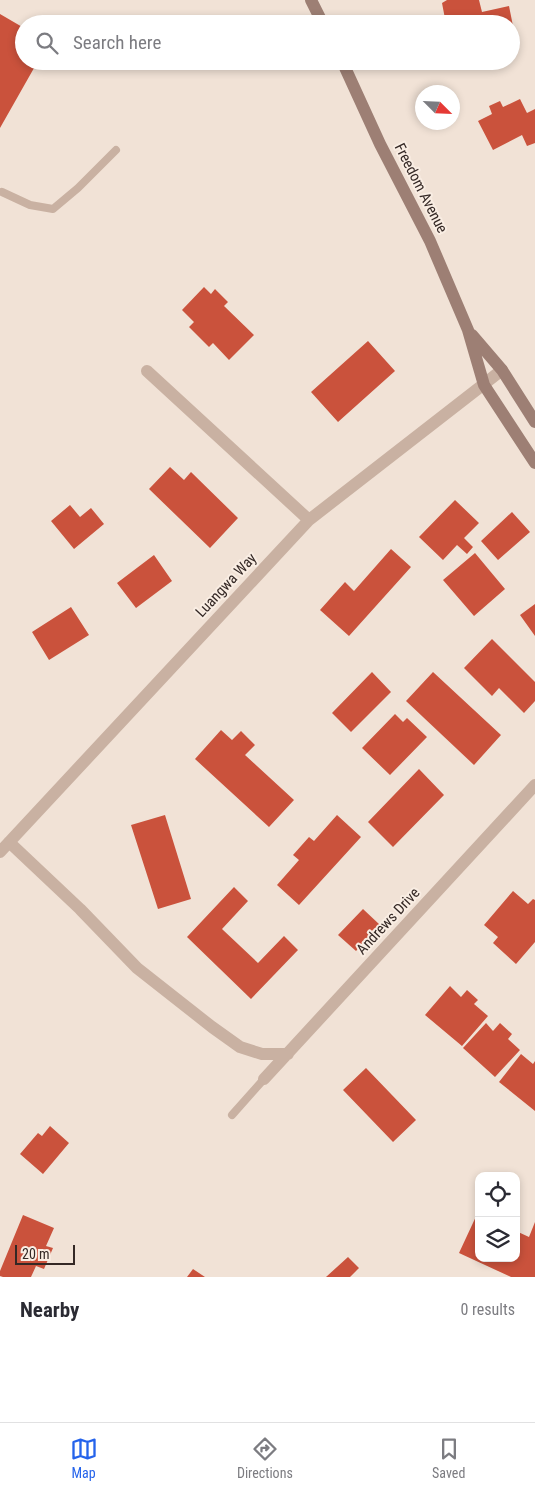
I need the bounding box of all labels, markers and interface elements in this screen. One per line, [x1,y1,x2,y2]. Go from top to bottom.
search box [15,15,520,70]
icon: search [33,29,61,57]
text: Search here [73,31,161,54]
north arrow [415,85,460,130]
street label: Freedom Avenue [391,140,451,236]
street label: Luangwa Way [192,549,260,621]
street label: Andrews Drive [353,884,423,958]
map controls [475,1172,520,1262]
button: locate [475,1172,520,1217]
button: layers [475,1217,520,1262]
scale bar [15,1242,75,1265]
text: 20 m [22,1246,50,1262]
text: Nearby [20,1298,79,1322]
text: 0 results [460,1300,515,1319]
tab: Map [70,1435,98,1481]
tab: Directions [237,1435,293,1481]
tab: Saved [432,1435,465,1481]

